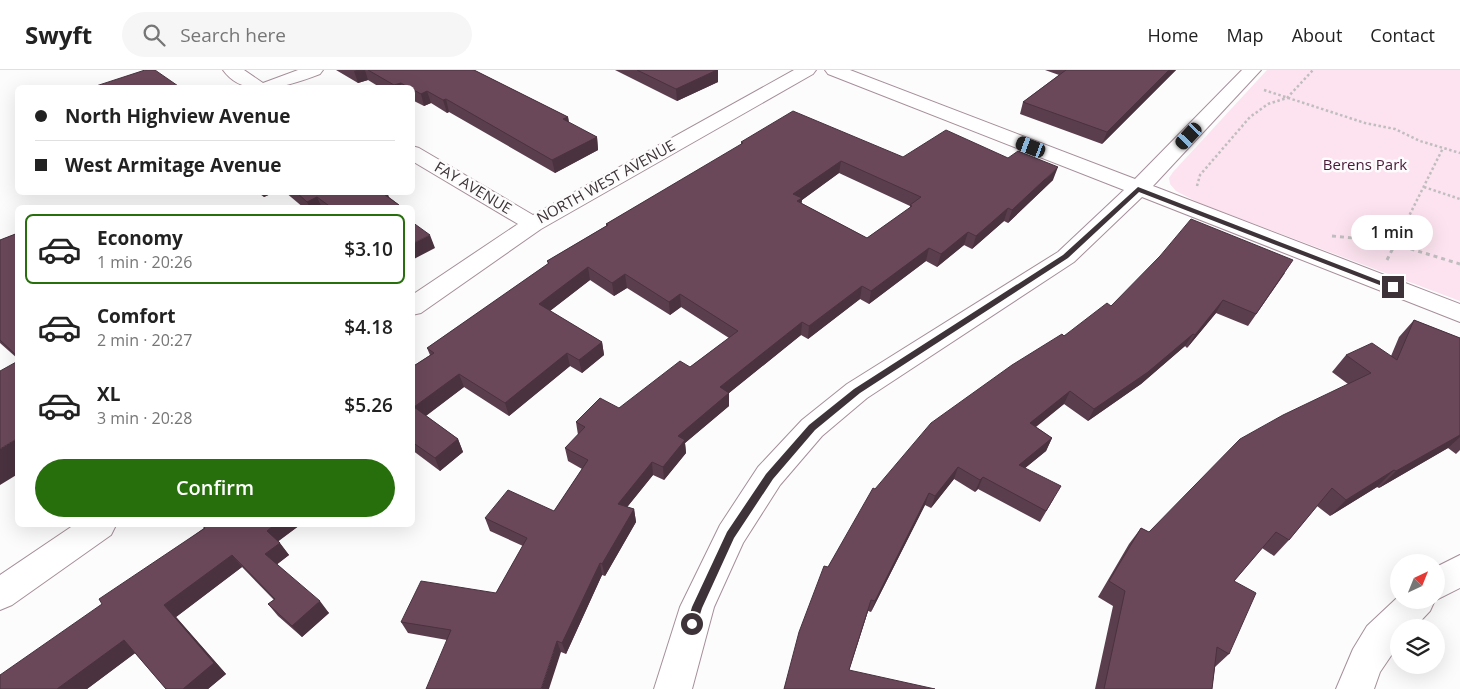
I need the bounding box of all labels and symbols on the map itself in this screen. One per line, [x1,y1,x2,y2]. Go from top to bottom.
car [1173,120,1204,152]
street label: NORTH WEST AVENUE [533,135,678,228]
car [1014,135,1047,159]
park label: Berens Park [1323,154,1407,174]
street label: FAY AVENUE [431,156,516,218]
callout: 1 min [1352,214,1434,250]
route end [1382,276,1404,298]
north arrow [1390,554,1445,609]
route start [681,613,703,635]

